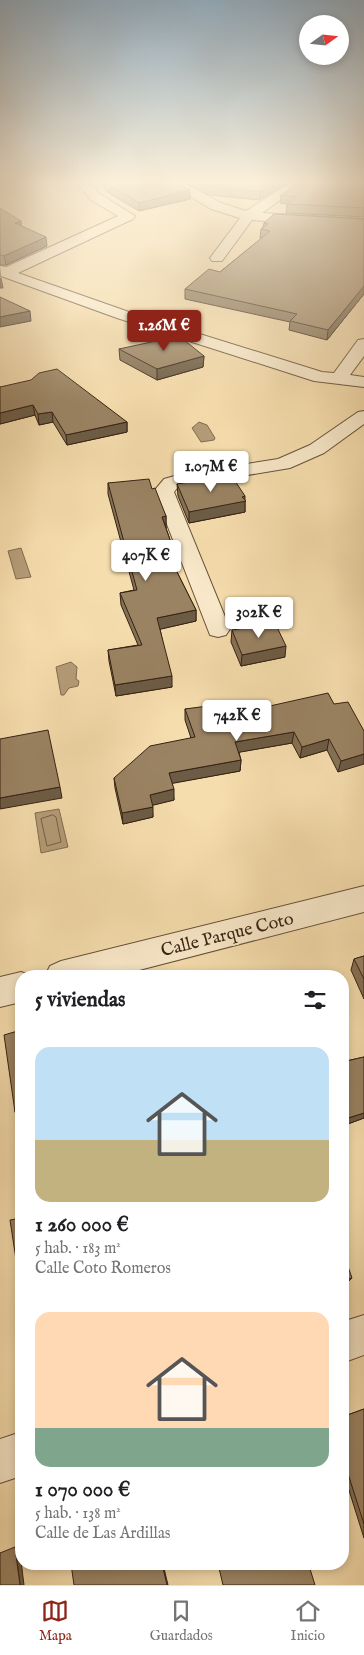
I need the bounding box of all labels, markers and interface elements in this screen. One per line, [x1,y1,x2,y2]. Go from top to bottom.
north arrow [299,15,349,65]
map controls [299,15,349,65]
pin: 1.26M € [118,310,210,352]
text: 1.26M € [138,316,190,336]
pin: 1.07M € [165,450,257,493]
text: 1.07M € [185,457,237,477]
pin: 407K € [105,540,187,582]
text: 407K € [122,546,170,566]
pin: 302K € [218,596,300,639]
text: 302K € [236,603,282,623]
pin: 742K € [196,700,278,742]
text: 742K € [213,706,261,726]
street label: Calle Parque Coto [159,908,296,963]
icon: filters [301,986,329,1014]
text: 5 viviendas [35,987,125,1014]
icon: home [137,1079,227,1169]
text: 1 260 000 € [35,1212,129,1239]
text: 5 hab. · 183 m² [35,1239,121,1259]
text: Calle Coto Romeros [35,1259,171,1279]
icon: home [137,1344,227,1434]
text: 1 070 000 € [35,1477,130,1504]
text: 5 hab. · 138 m² [35,1504,121,1524]
text: Calle de Las Ardillas [35,1524,170,1544]
tab: Mapa [39,1597,72,1645]
tab: Guardados [150,1597,213,1645]
tab: Inicio [291,1597,325,1645]

